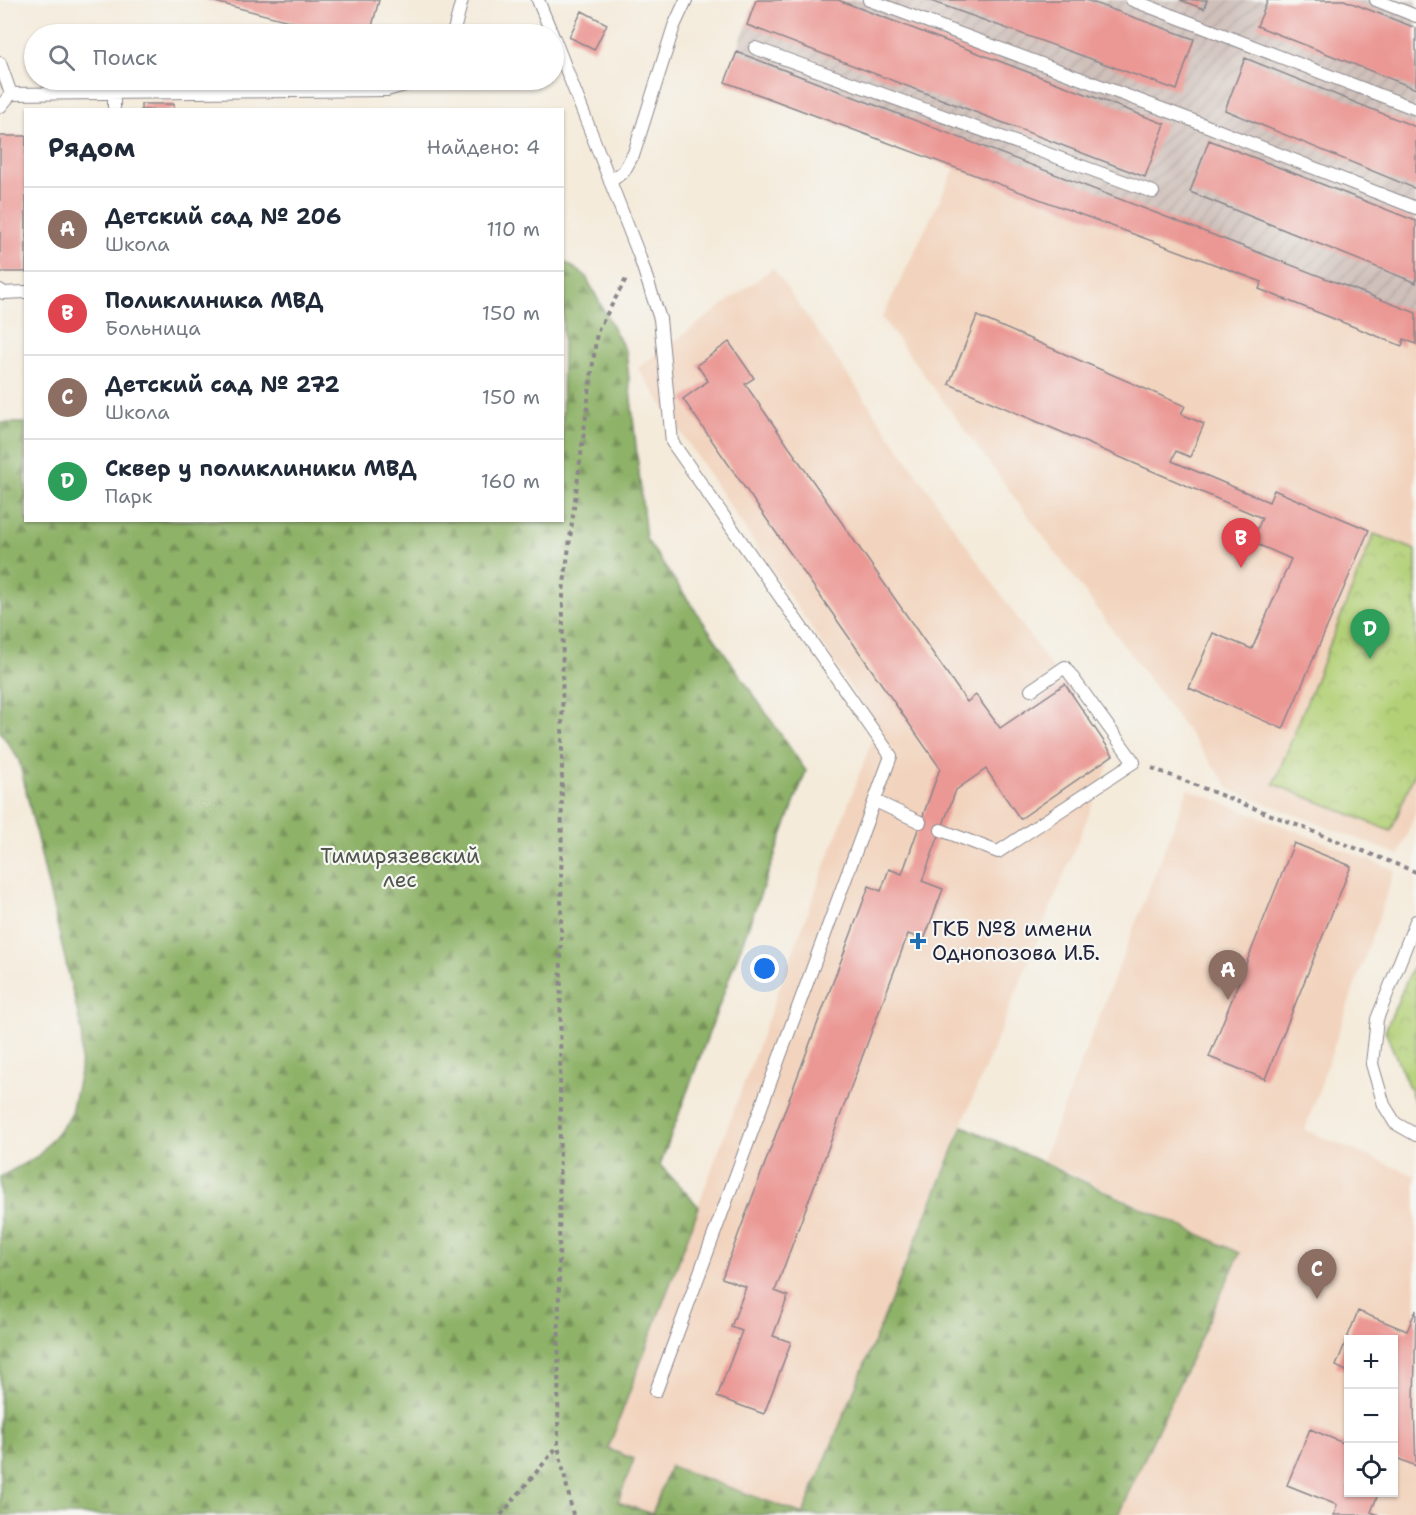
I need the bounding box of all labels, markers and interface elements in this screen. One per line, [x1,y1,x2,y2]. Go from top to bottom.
search box [24,24,564,90]
icon: search [45,41,78,74]
text: Поиск [93,43,157,72]
text: Рядом [48,130,135,165]
text: Найдено: 4 [427,134,540,160]
text: Детский сад № 206 [105,202,341,231]
text: A [60,216,75,242]
text: 110 m [486,216,540,242]
text: Школа [105,231,170,257]
text: Поликлиника МВД [105,286,323,315]
text: B [61,300,74,326]
text: 150 m [482,300,540,326]
text: Больница [105,315,201,341]
text: Детский сад № 272 [105,370,340,399]
text: C [61,384,74,410]
text: 150 m [482,384,540,410]
text: Школа [105,399,170,425]
text: Сквер у поликлиники МВД [105,454,416,483]
text: D [60,468,75,494]
text: 160 m [481,468,540,494]
text: Парк [105,483,152,509]
pin: B [1222,518,1260,568]
pin: D [1350,610,1390,659]
park label: Тимирязевский лес [320,842,480,894]
place label: ГКБ №8 имени Однопозова И.Б. [932,915,1100,967]
marker: ГКБ №8 имени Однопозова И.Б. [909,932,927,950]
pin: A [1208,950,1248,1000]
your location [750,954,779,983]
pin: C [1298,1250,1336,1299]
map controls [1344,1335,1398,1497]
button: + [1344,1335,1398,1389]
button: − [1344,1389,1398,1443]
button: locate [1344,1443,1398,1497]

